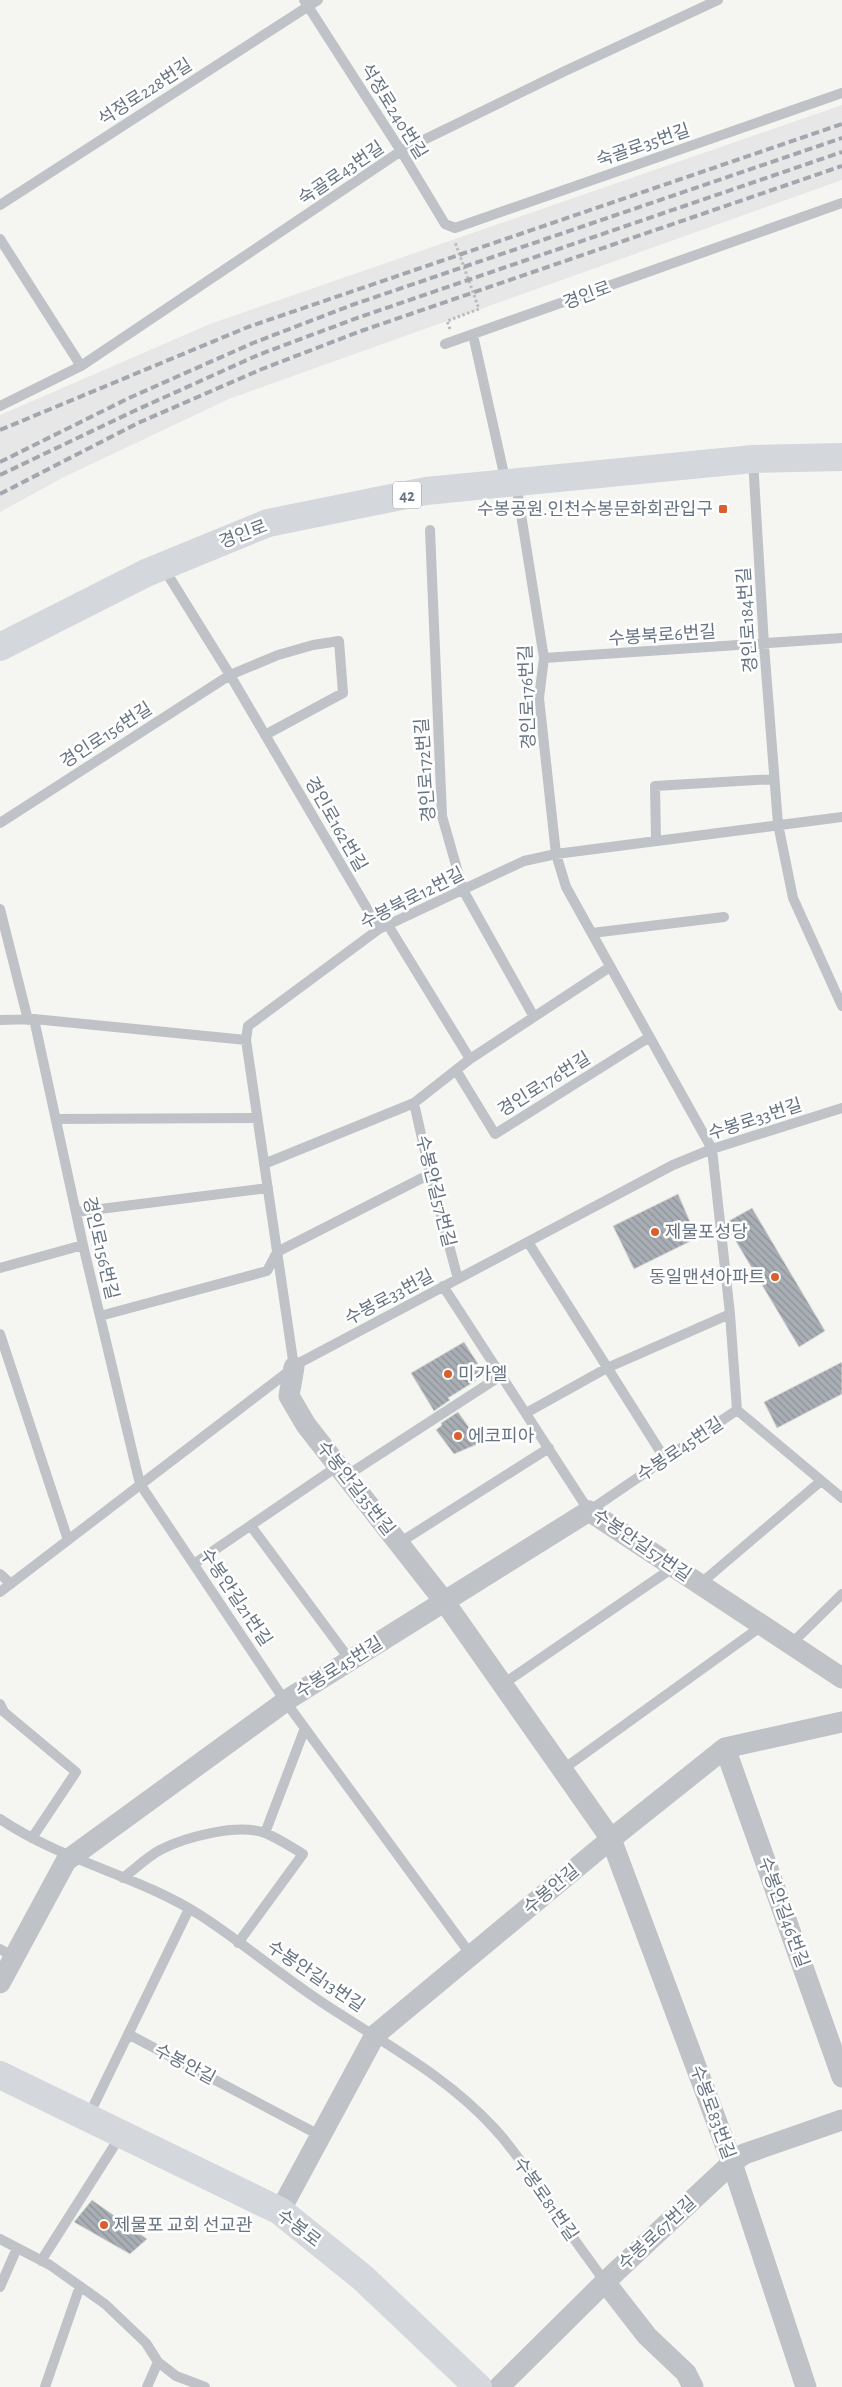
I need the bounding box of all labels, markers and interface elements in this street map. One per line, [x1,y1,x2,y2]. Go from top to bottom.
street label: 석정로228번길 [94,54,196,130]
street label: 석정로240번길 [357,59,431,163]
street label: 숙골로35번길 [594,121,692,170]
street label: 숙골로43번길 [295,138,388,209]
street label: 경인로 [561,278,614,313]
road number: 42 [393,482,421,508]
place label: 수봉공원.인천수봉문화회관입구 [477,499,713,519]
marker: 수봉공원.인천수봉문화회관입구 [717,503,729,515]
street label: 경인로 [217,517,270,552]
street label: 경인로184번길 [734,566,761,674]
street label: 수봉북로6번길 [608,622,716,649]
street label: 경인로176번길 [516,644,539,750]
street label: 경인로156번길 [57,699,155,772]
street label: 경인로172번길 [412,717,439,823]
street label: 경인로162번길 [301,774,370,875]
street label: 수봉북로12번길 [357,864,467,933]
street label: 경인로176번길 [495,1049,594,1120]
street label: 수봉로33번길 [706,1095,805,1144]
street label: 수봉안길57번길 [412,1133,459,1249]
street label: 경인로156번길 [79,1195,122,1301]
place label: 제물포성당 [665,1222,748,1242]
marker: 제물포성당 [649,1226,661,1238]
street label: 수봉로33번길 [342,1266,437,1329]
place label: 동일맨션아파트 [649,1268,765,1287]
marker: 동일맨션아파트 [769,1271,781,1283]
place label: 미가엘 [458,1364,508,1384]
marker: 미가엘 [442,1368,454,1380]
street label: 수봉로45번길 [634,1414,727,1485]
place label: 에코피아 [468,1426,535,1446]
marker: 에코피아 [452,1430,464,1442]
street label: 수봉안길35번길 [313,1437,398,1539]
street label: 수봉안길57번길 [589,1506,694,1585]
street label: 수봉안길21번길 [196,1545,275,1650]
street label: 수봉로45번길 [292,1633,386,1702]
street label: 수봉안길46번길 [755,1854,812,1970]
street label: 수봉안길 [520,1861,583,1918]
street label: 수봉안길13번길 [264,1937,368,2016]
street label: 수봉안길 [151,2041,218,2088]
street label: 수봉로83번길 [687,2063,738,2162]
street label: 수봉로81번길 [510,2154,581,2245]
street label: 수봉로67번길 [615,2193,700,2274]
street label: 수봉로 [273,2206,324,2251]
place label: 제물포 교회 선교관 [114,2215,253,2235]
marker: 제물포 교회 선교관 [98,2219,110,2231]

